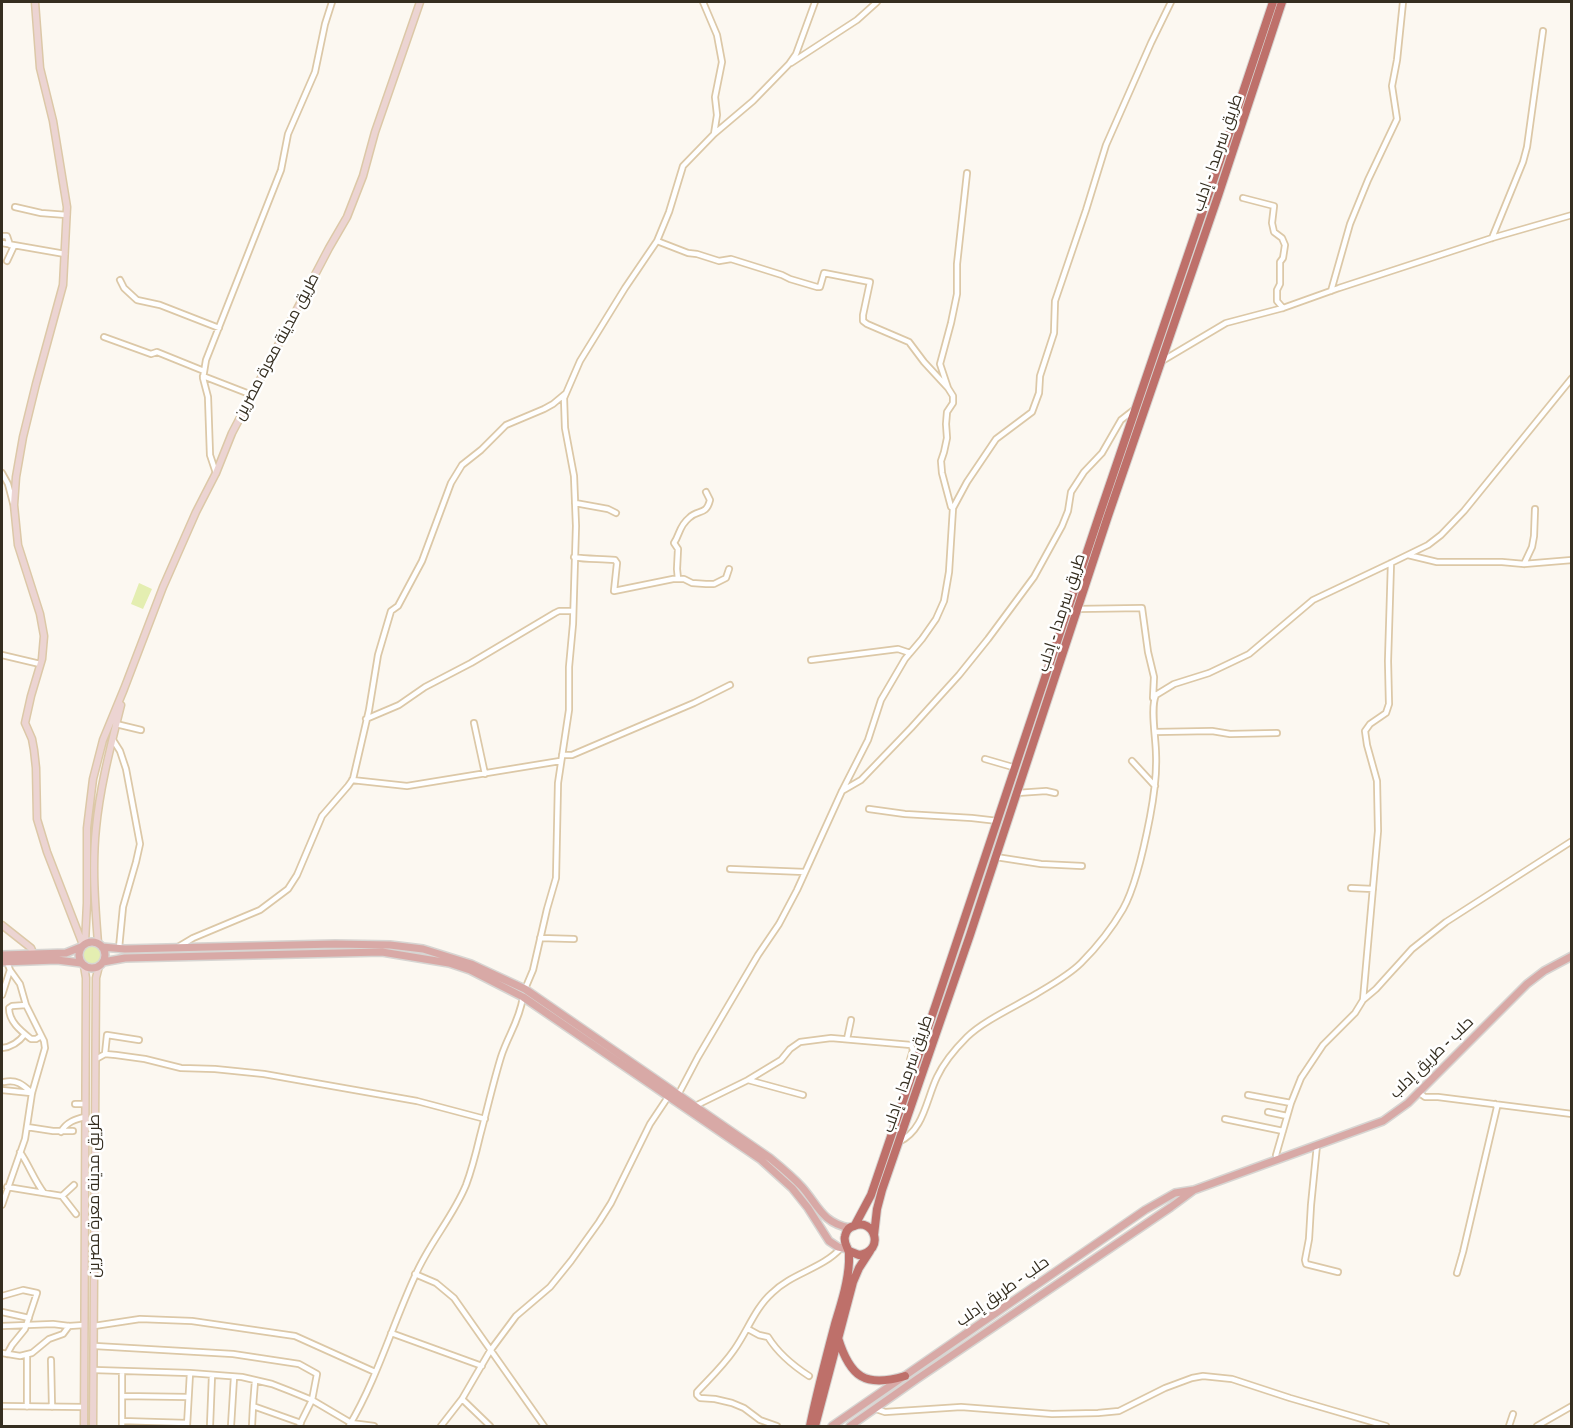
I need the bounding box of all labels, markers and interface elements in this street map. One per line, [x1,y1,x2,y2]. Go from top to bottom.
street label: طريق سرمدا - إدلب [1189,92,1247,214]
street label: طريق مدينة معرة مصرين [230,270,324,424]
street label: طريق سرمدا - إدلب [1034,551,1090,675]
street label: طريق سرمدا - إدلب [879,1013,937,1135]
street label: حلب - طريق إدلب [1386,1013,1478,1103]
street label: طريق مدينة معرة مصرين [85,1114,105,1278]
street label: حلب - طريق إدلب [953,1253,1053,1331]

